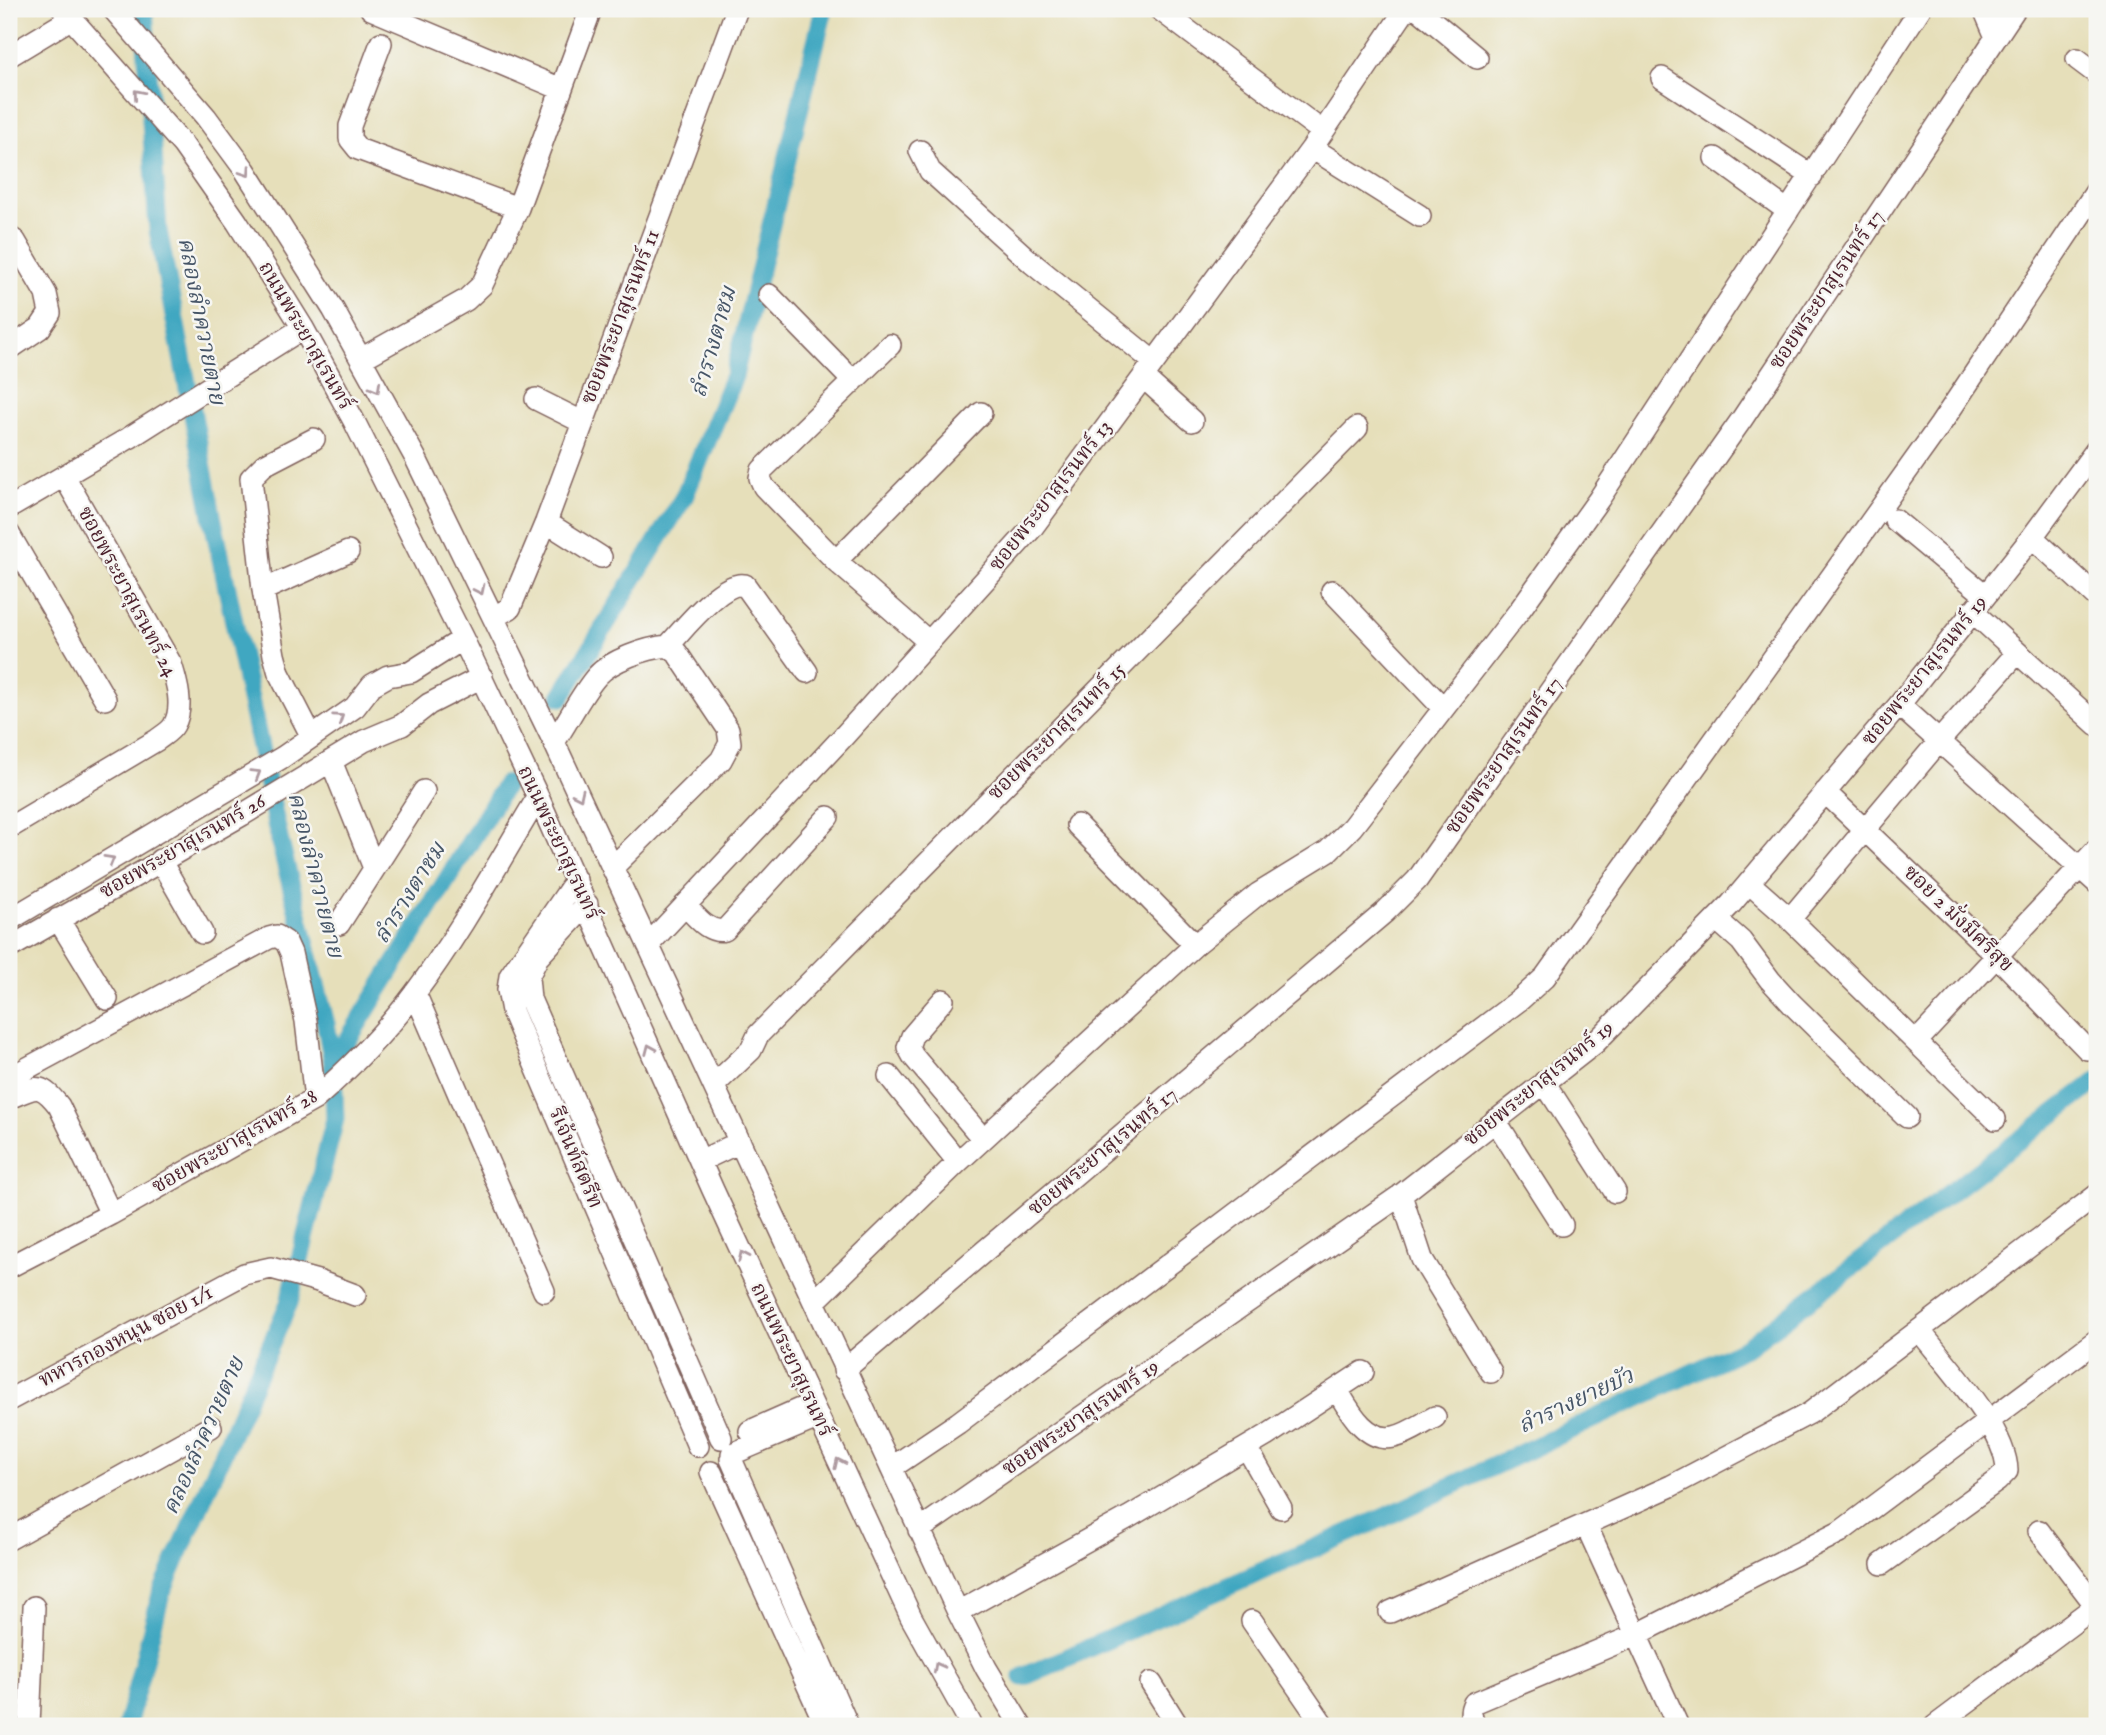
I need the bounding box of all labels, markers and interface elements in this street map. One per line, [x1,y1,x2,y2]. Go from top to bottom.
one-way arrow [134,89,146,102]
one-way arrow [238,164,250,177]
street label: ซอยพระยาสุเรนทร์ 17 [1763,205,1890,375]
street label: ซอยพระยาสุเรนทร์ 11 [574,226,667,408]
water label: คลองลำควายตาย [171,235,232,408]
street label: ถนนพระยาสุเรนทร์ [251,256,360,416]
water label: ลำรางตาชม [684,282,744,401]
one-way arrow [368,380,381,393]
street label: ซอยพระยาสุเรนทร์ 13 [983,414,1118,577]
street label: ซอยพระยาสุเรนทร์ 24 [71,502,185,682]
one-way arrow [472,583,486,595]
street label: ซอยพระยาสุเรนทร์ 19 [1855,590,1994,752]
street label: ซอยพระยาสุเรนทร์ 15 [982,656,1132,807]
street label: ซอยพระยาสุเรนทร์ 17 [1439,671,1569,840]
one-way arrow [331,714,344,726]
street label: ถนนพระยาสุเรนทร์ [510,761,607,926]
one-way arrow [248,769,261,782]
street label: ซอยพระยาสุเรนทร์ 26 [94,787,272,906]
one-way arrow [571,788,585,800]
water label: คลองลำควายตาย [280,789,350,962]
water label: ลำรางตาชม [368,836,453,949]
one-way arrow [102,856,115,869]
street label: ซอย 2 มั่งมีศรีสุข [1897,857,2022,978]
street label: ซอยพระยาสุเรนทร์ 19 [1458,1014,1620,1153]
one-way arrow [644,1043,658,1055]
street label: ซอยพระยาสุเรนทร์ 17 [1022,1081,1183,1222]
street label: ซอยพระยาสุเรนทร์ 28 [147,1083,323,1200]
street label: รีเจ้นท์สตรีท [542,1103,609,1213]
one-way arrow [737,1251,751,1263]
street label: ถนนพระยาสุเรนทร์ [743,1278,840,1443]
street label: ทหารกองหนุน ซอย 1/1 [34,1280,218,1394]
water label: คลองลำควายตาย [156,1351,252,1519]
street label: ซอยพระยาสุเรนทร์ 19 [996,1353,1165,1482]
water label: ลำรางยายบัว [1514,1361,1639,1440]
one-way arrow [833,1457,847,1470]
one-way arrow [933,1662,946,1674]

